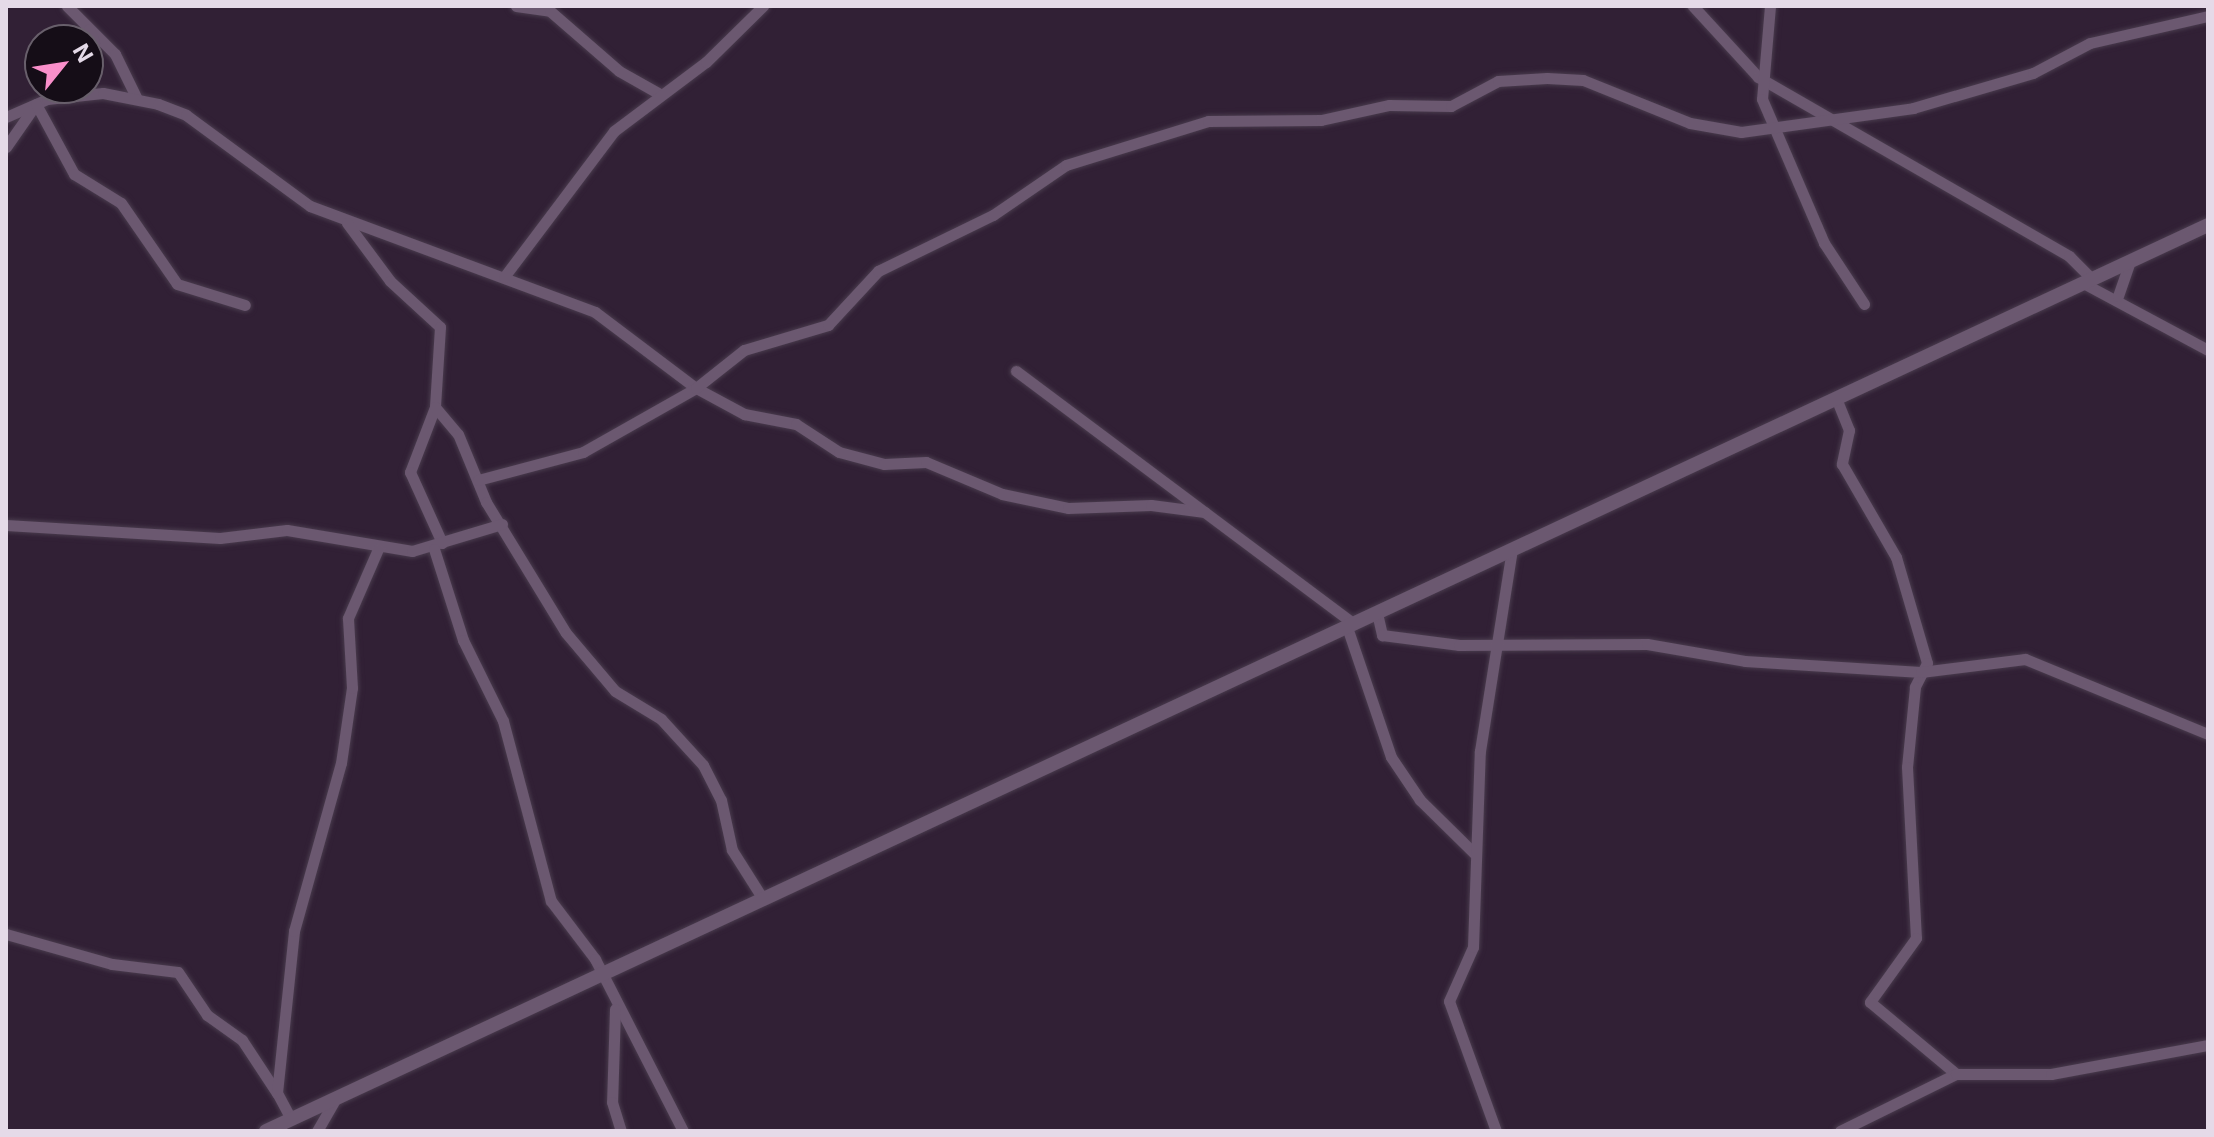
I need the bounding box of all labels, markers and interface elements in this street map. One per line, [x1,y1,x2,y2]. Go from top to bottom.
north arrow [24,24,104,104]
text: N [68,39,99,67]

